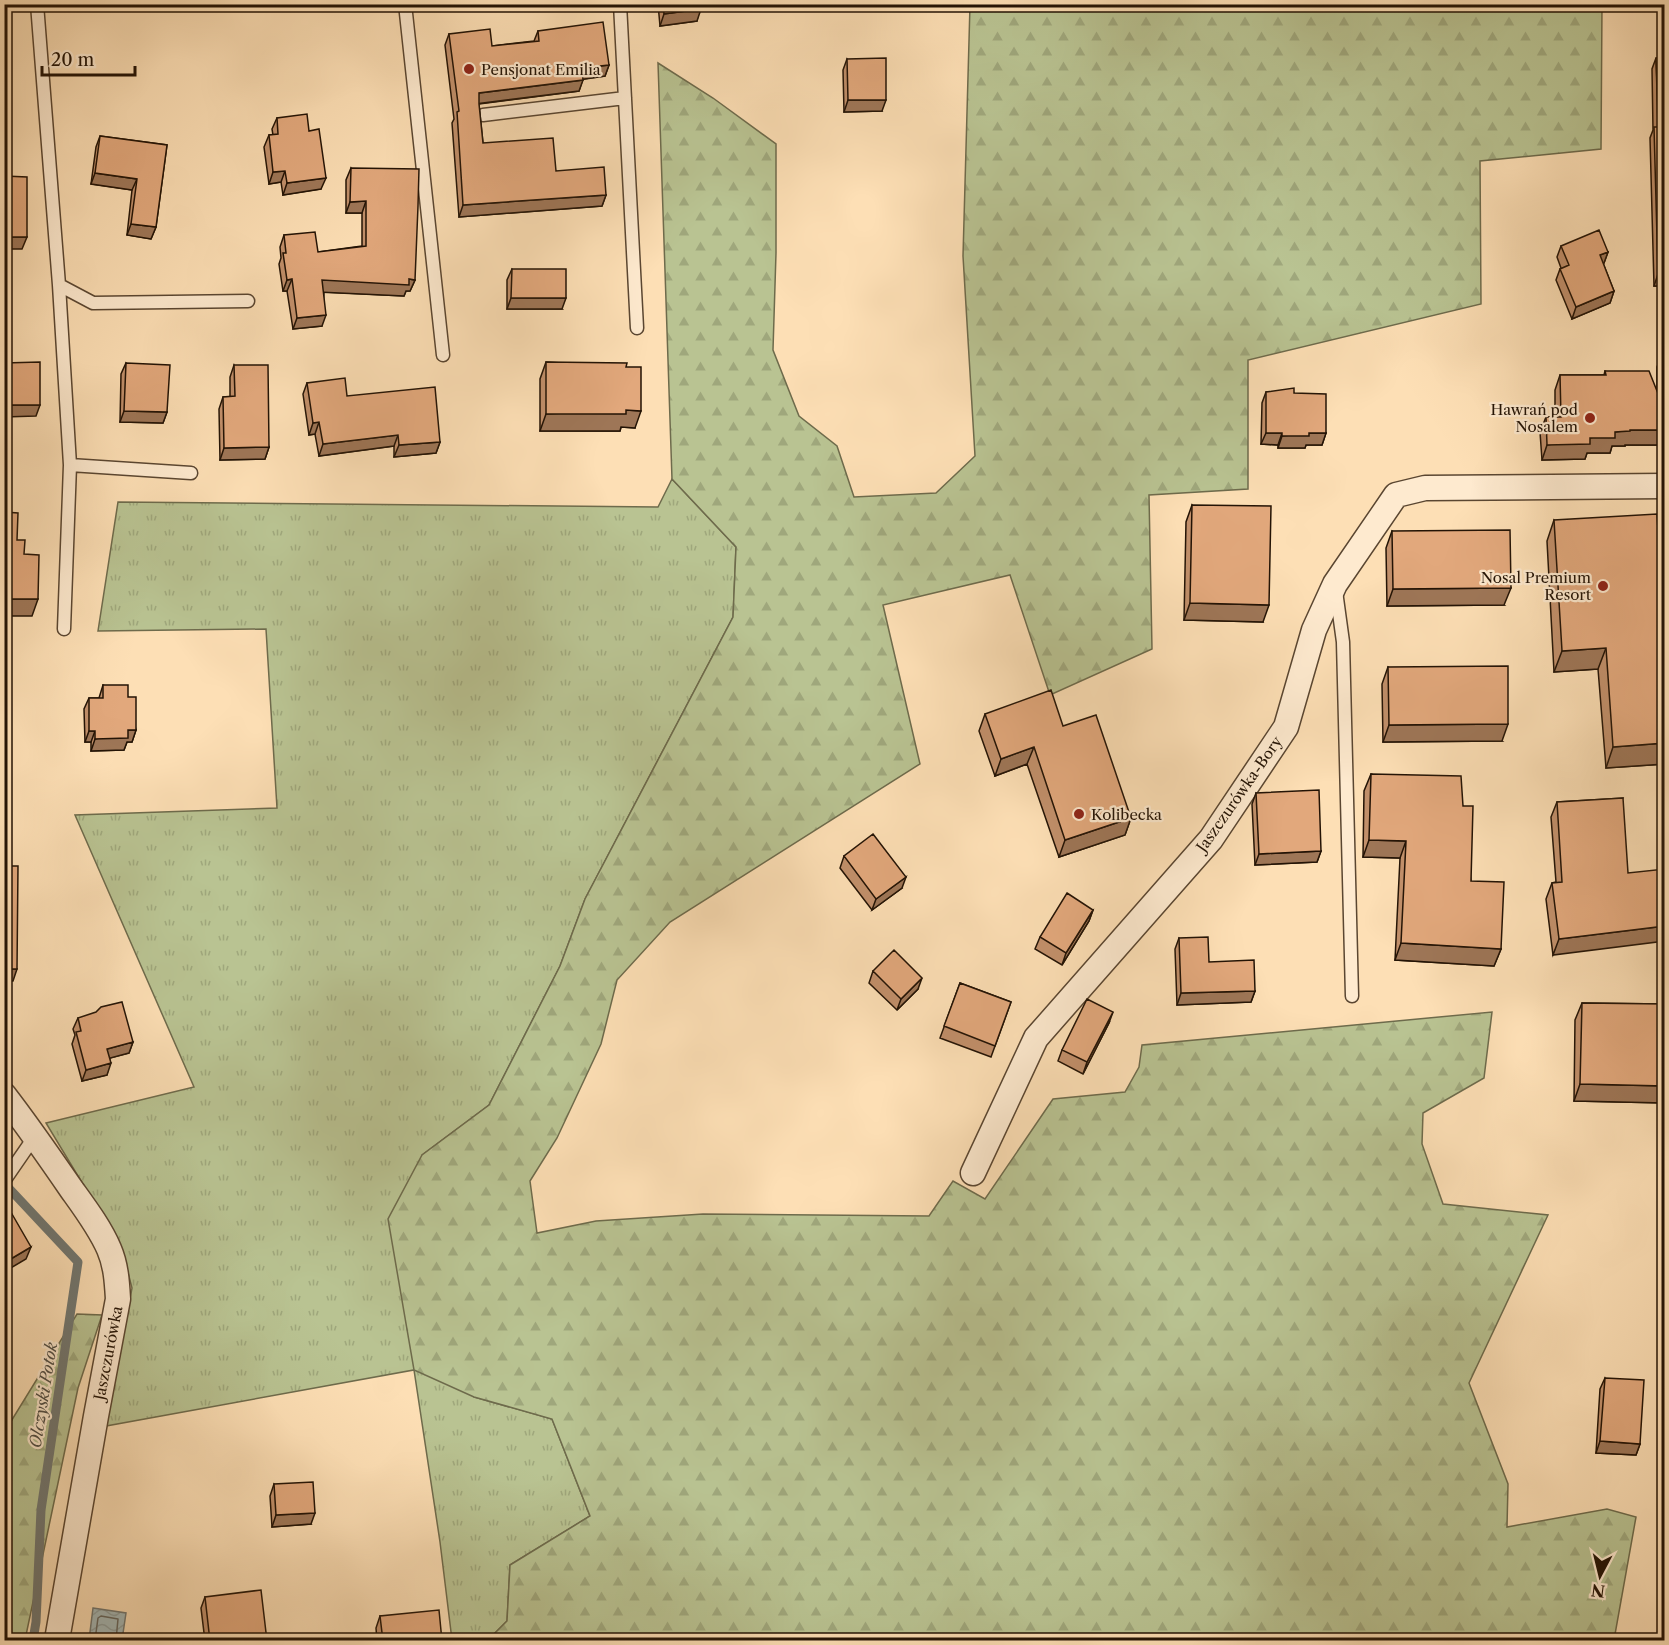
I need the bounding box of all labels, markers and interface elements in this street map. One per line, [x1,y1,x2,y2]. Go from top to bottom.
scale bar [42,39,135,77]
text: 20 m [51,49,95,71]
place label: Pensjonat Emilia [481,60,601,79]
marker: Pensjonat Emilia [462,62,476,76]
place label: Hawrań pod Nosalem [1490,400,1578,436]
marker: Hawrań pod Nosalem [1583,411,1597,425]
place label: Nosal Premium Resort [1481,568,1592,604]
marker: Nosal Premium Resort [1596,579,1610,593]
street label: Jaszczurówka-Bory [1191,732,1286,857]
place label: Kolibecka [1091,805,1162,824]
marker: Kolibecka [1072,807,1086,821]
street label: Jaszczurówka [89,1304,126,1404]
water label: Olczyski Potok [25,1340,61,1449]
north arrow [1570,1546,1630,1606]
text: N [1590,1580,1606,1602]

